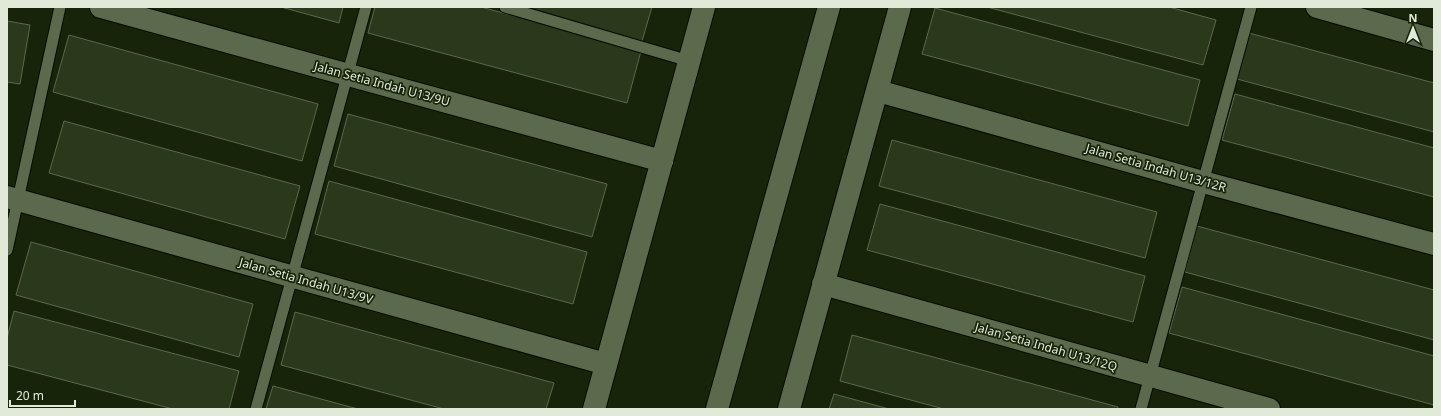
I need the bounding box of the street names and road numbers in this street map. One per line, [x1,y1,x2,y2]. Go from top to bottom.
street label: Jalan Setia Indah U13/9U [311,57,452,110]
street label: Jalan Setia Indah U13/12R [1083,139,1229,196]
street label: Jalan Setia Indah U13/9V [236,253,376,308]
street label: Jalan Setia Indah U13/12Q [972,318,1119,375]

